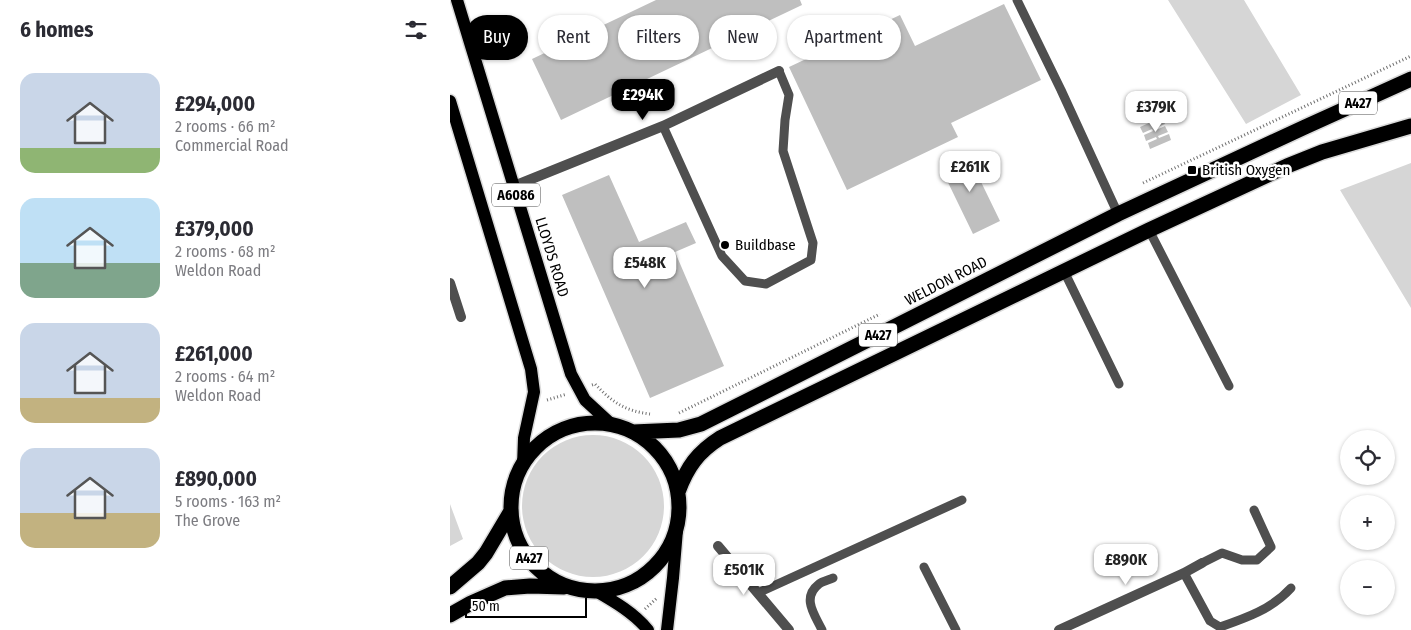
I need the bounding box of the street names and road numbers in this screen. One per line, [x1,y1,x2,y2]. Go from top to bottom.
road number: A427 [1339,92,1377,115]
road number: A6086 [492,184,540,206]
street label: LLOYDS ROAD [531,215,573,299]
street label: WELDON ROAD [902,253,990,309]
road number: A427 [859,324,897,346]
road number: A427 [510,546,548,570]

